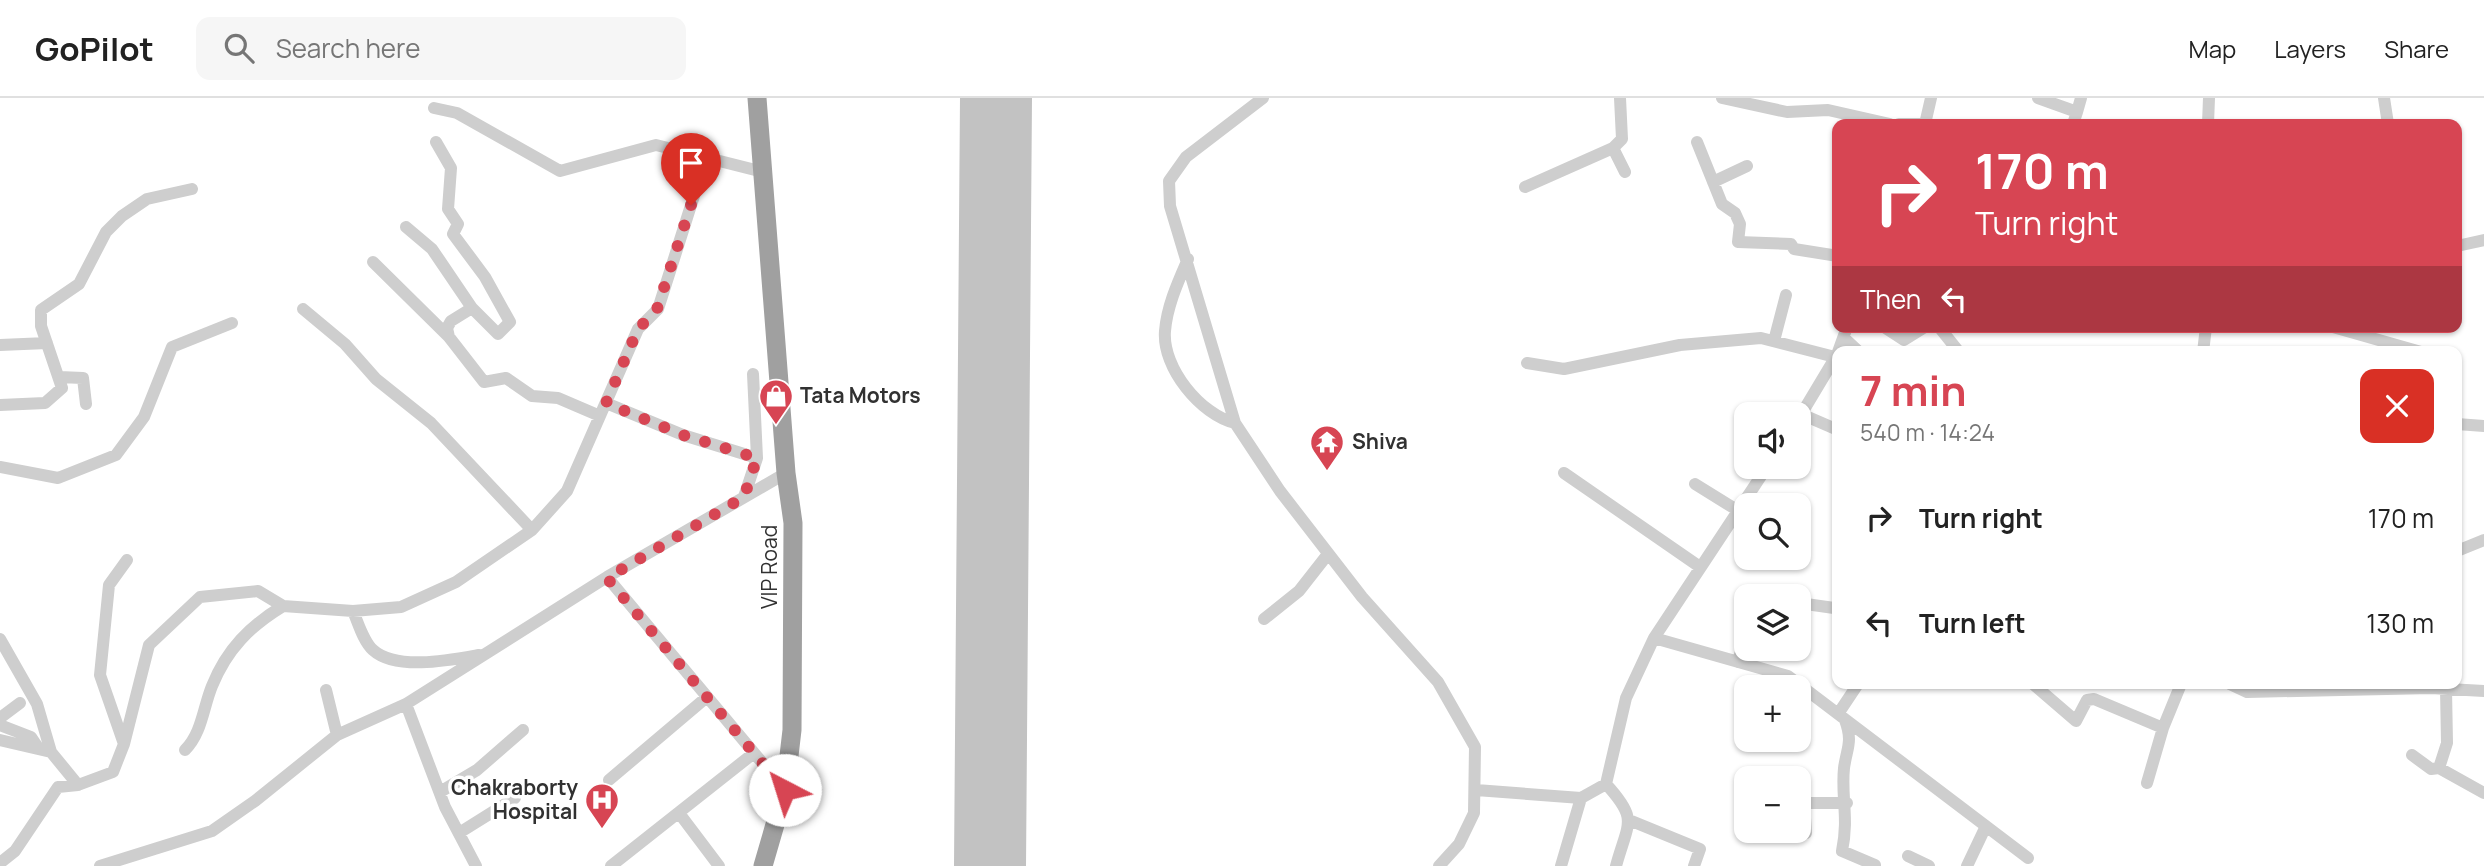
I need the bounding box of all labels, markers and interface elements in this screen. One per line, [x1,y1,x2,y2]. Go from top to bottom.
search box [196,17,686,80]
text: GoPilot [35,26,154,71]
icon: search [220,29,258,67]
text: Search here [276,30,420,66]
text: Map [2189,32,2236,65]
text: Layers [2274,32,2346,65]
text: Share [2384,32,2449,65]
pin [661,133,721,205]
text: 170 m [1975,137,2109,204]
icon: arrive [672,144,710,182]
icon: right [1860,147,1951,238]
text: Turn right [1975,201,2118,245]
icon: left [1935,280,1973,318]
text: Then [1860,281,1921,317]
text: 7 min [1860,361,1967,419]
button: close [2360,369,2434,443]
shop icon: Tata Motors [757,377,795,426]
place label: Tata Motors [800,381,921,409]
map controls [1734,402,1811,843]
button: sound [1734,402,1811,479]
text: 540 m · 14:24 [1860,416,1995,448]
temple icon: Shiva [1308,423,1346,472]
place label: Shiva [1352,427,1408,455]
button: search [1734,493,1811,570]
icon: right [1860,499,1898,537]
text: Turn right [1919,500,2043,536]
text: 170 m [2368,500,2434,536]
street label: VIP Road [755,525,783,609]
button: layers [1734,584,1811,661]
icon: left [1860,604,1898,642]
text: Turn left [1919,605,2026,641]
text: 130 m [2366,605,2434,641]
button: + [1734,675,1811,752]
position arrow [748,753,822,827]
button: − [1734,766,1811,843]
place label: Chakraborty Hospital [451,773,578,825]
hospital icon: Chakraborty Hospital [583,781,621,830]

